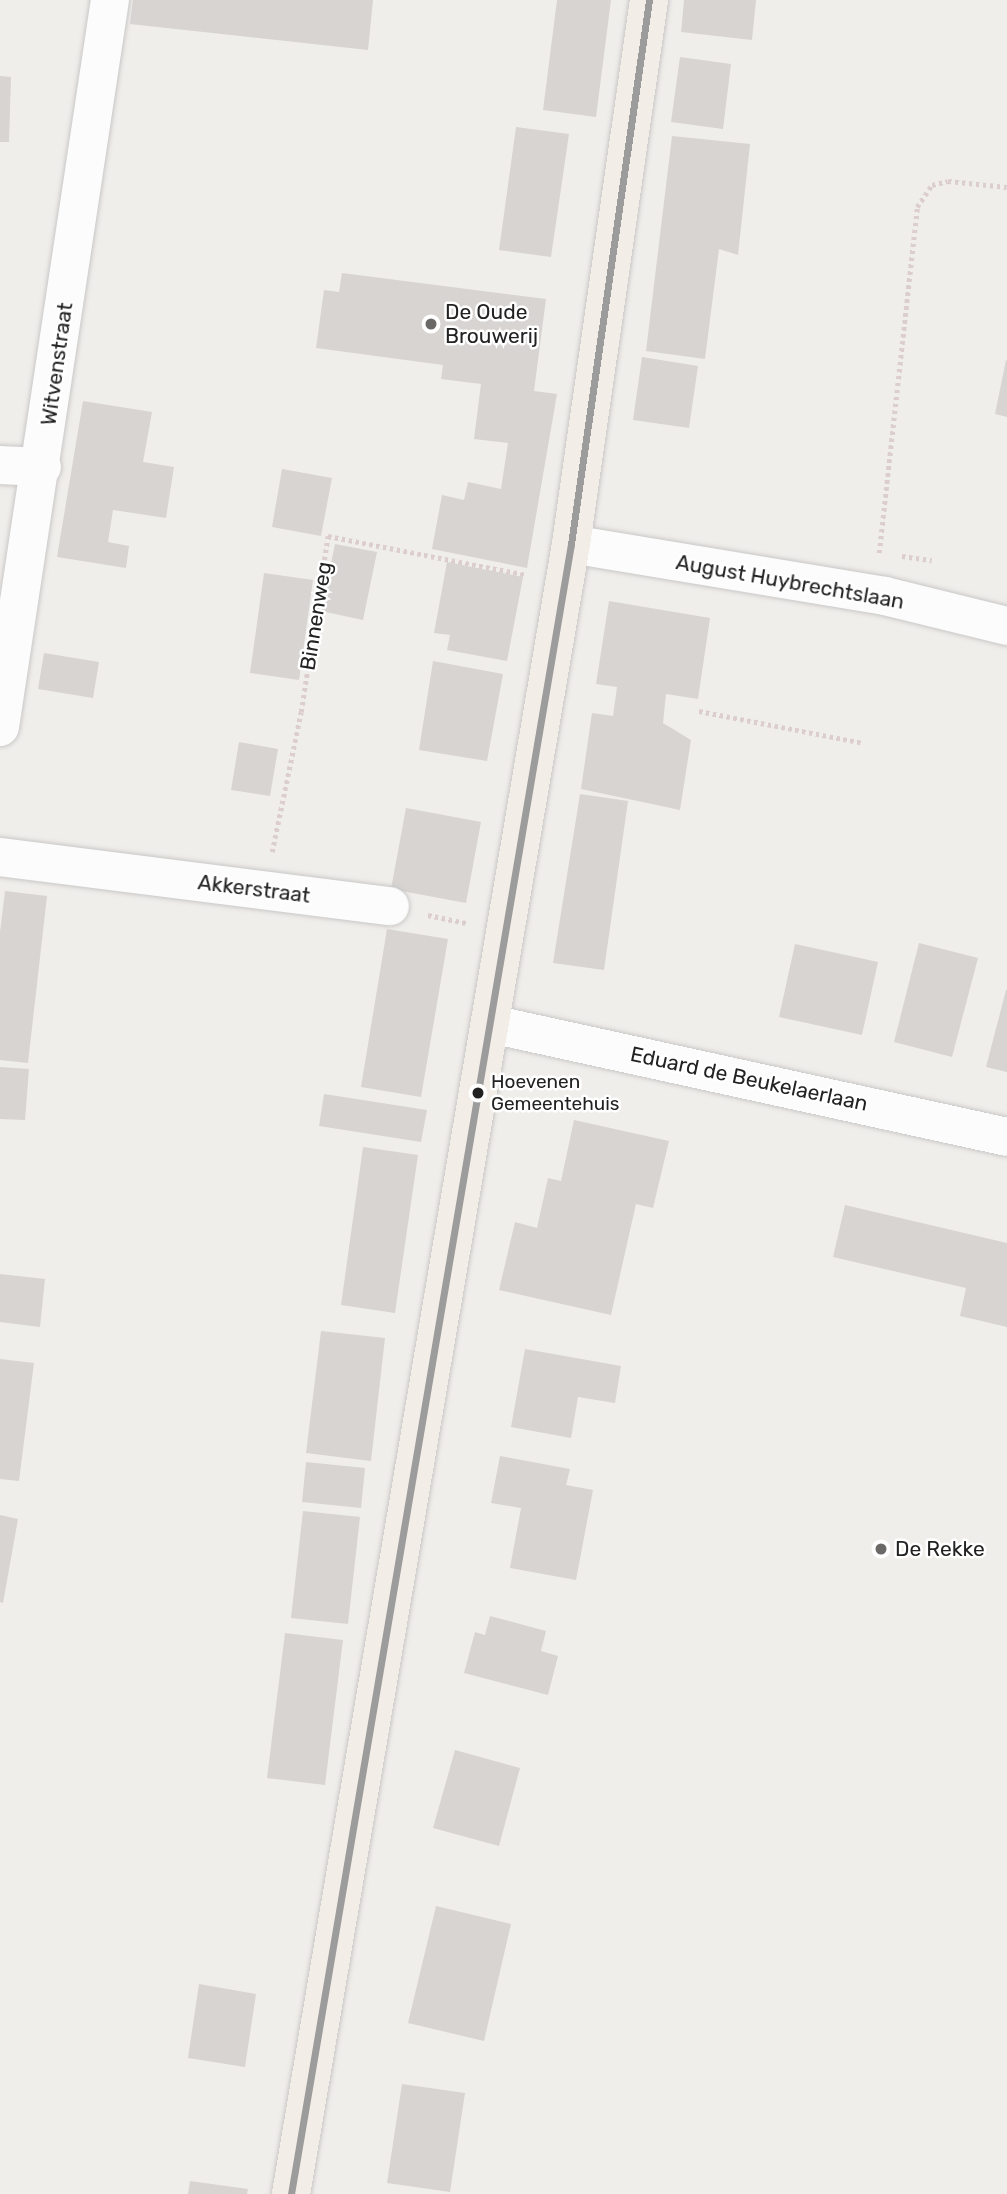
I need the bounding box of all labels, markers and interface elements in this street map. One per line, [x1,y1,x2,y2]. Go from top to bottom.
place label: De Oude Brouwerij [445,299,538,349]
street label: Witvenstraat [36,301,78,427]
marker: De Oude Brouwerij [423,316,439,332]
street label: August Huybrechtslaan [674,550,906,614]
street label: Binnenweg [295,560,337,672]
street label: Akkerstraat [196,870,312,908]
street label: Eduard de Beukelaerlaan [628,1042,870,1116]
place label: Hoevenen Gemeentehuis [491,1071,619,1115]
marker: Hoevenen Gemeentehuis [471,1086,485,1100]
place label: De Rekke [895,1536,985,1562]
marker: De Rekke [873,1541,889,1557]

